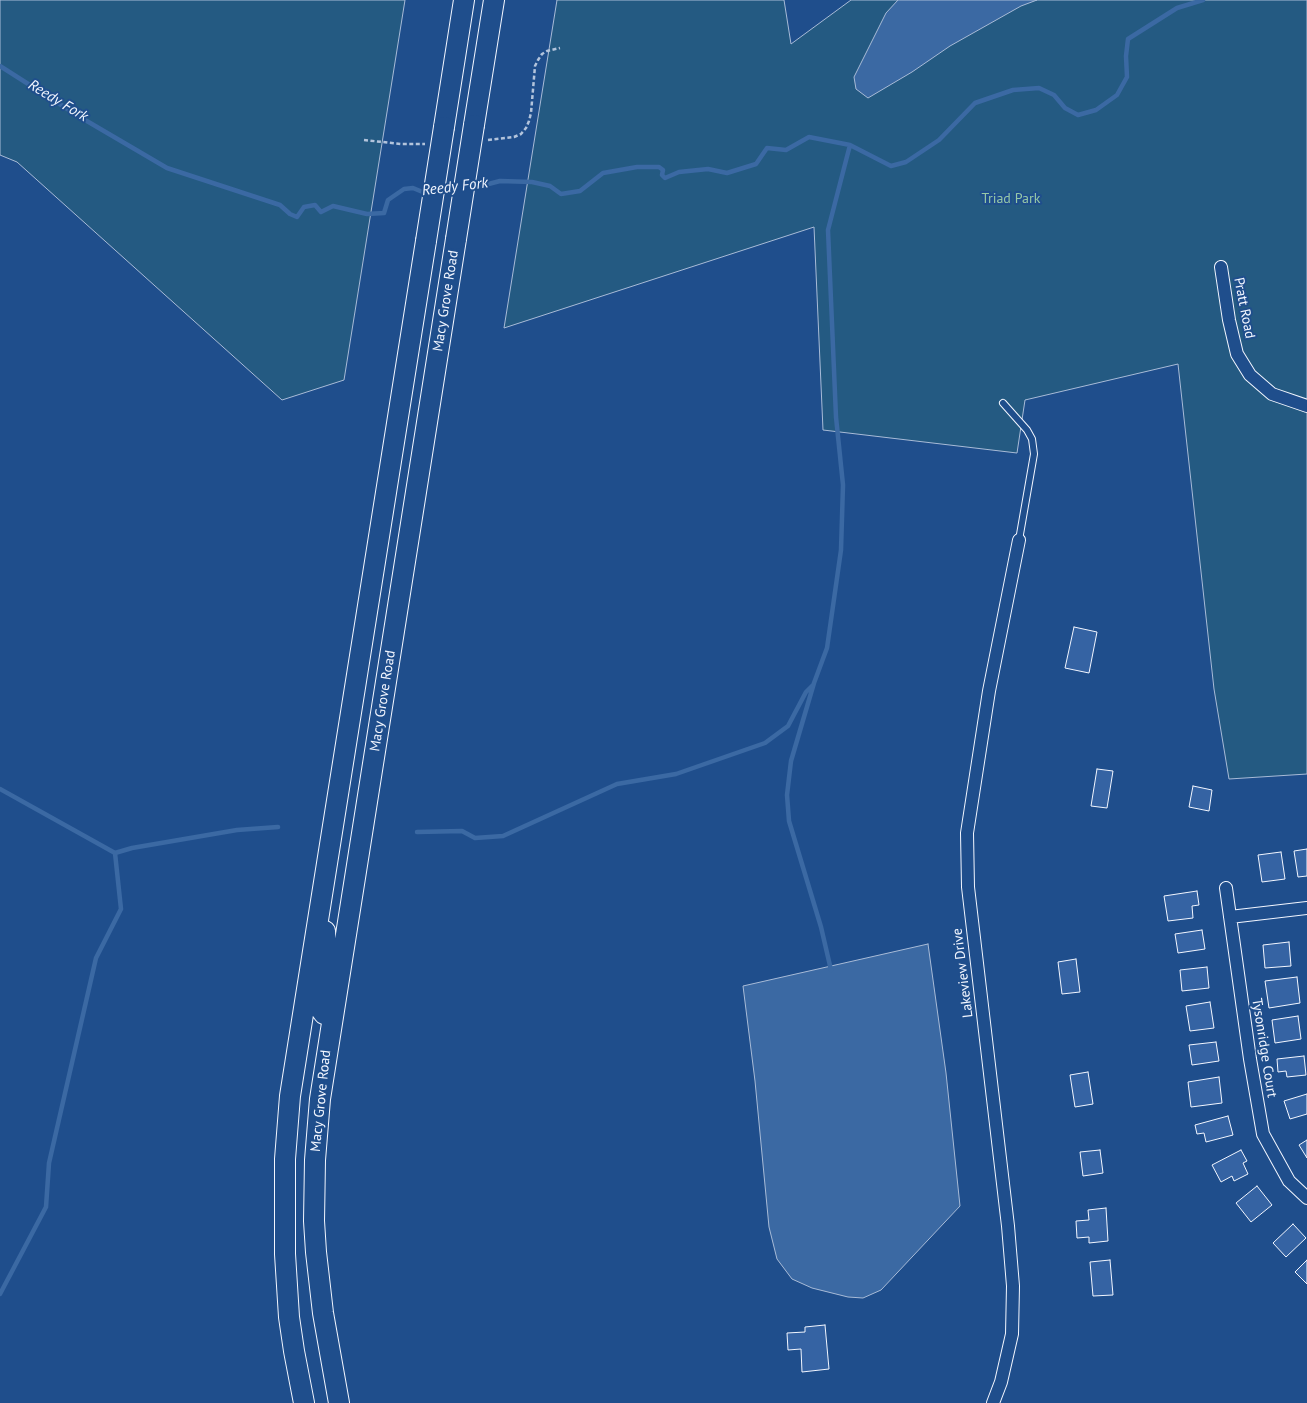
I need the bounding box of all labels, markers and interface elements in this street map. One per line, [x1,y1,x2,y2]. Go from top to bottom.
water label: Reedy Fork [25,76,91,126]
water label: Reedy Fork [421,174,489,200]
park label: Triad Park [982,191,1040,207]
street label: Macy Grove Road [430,249,462,353]
street label: Pratt Road [1230,276,1258,340]
street label: Macy Grove Road [367,649,399,753]
street label: Lakeview Drive [949,927,977,1019]
street label: Tysonridge Court [1248,997,1280,1099]
street label: Macy Grove Road [307,1049,335,1153]

